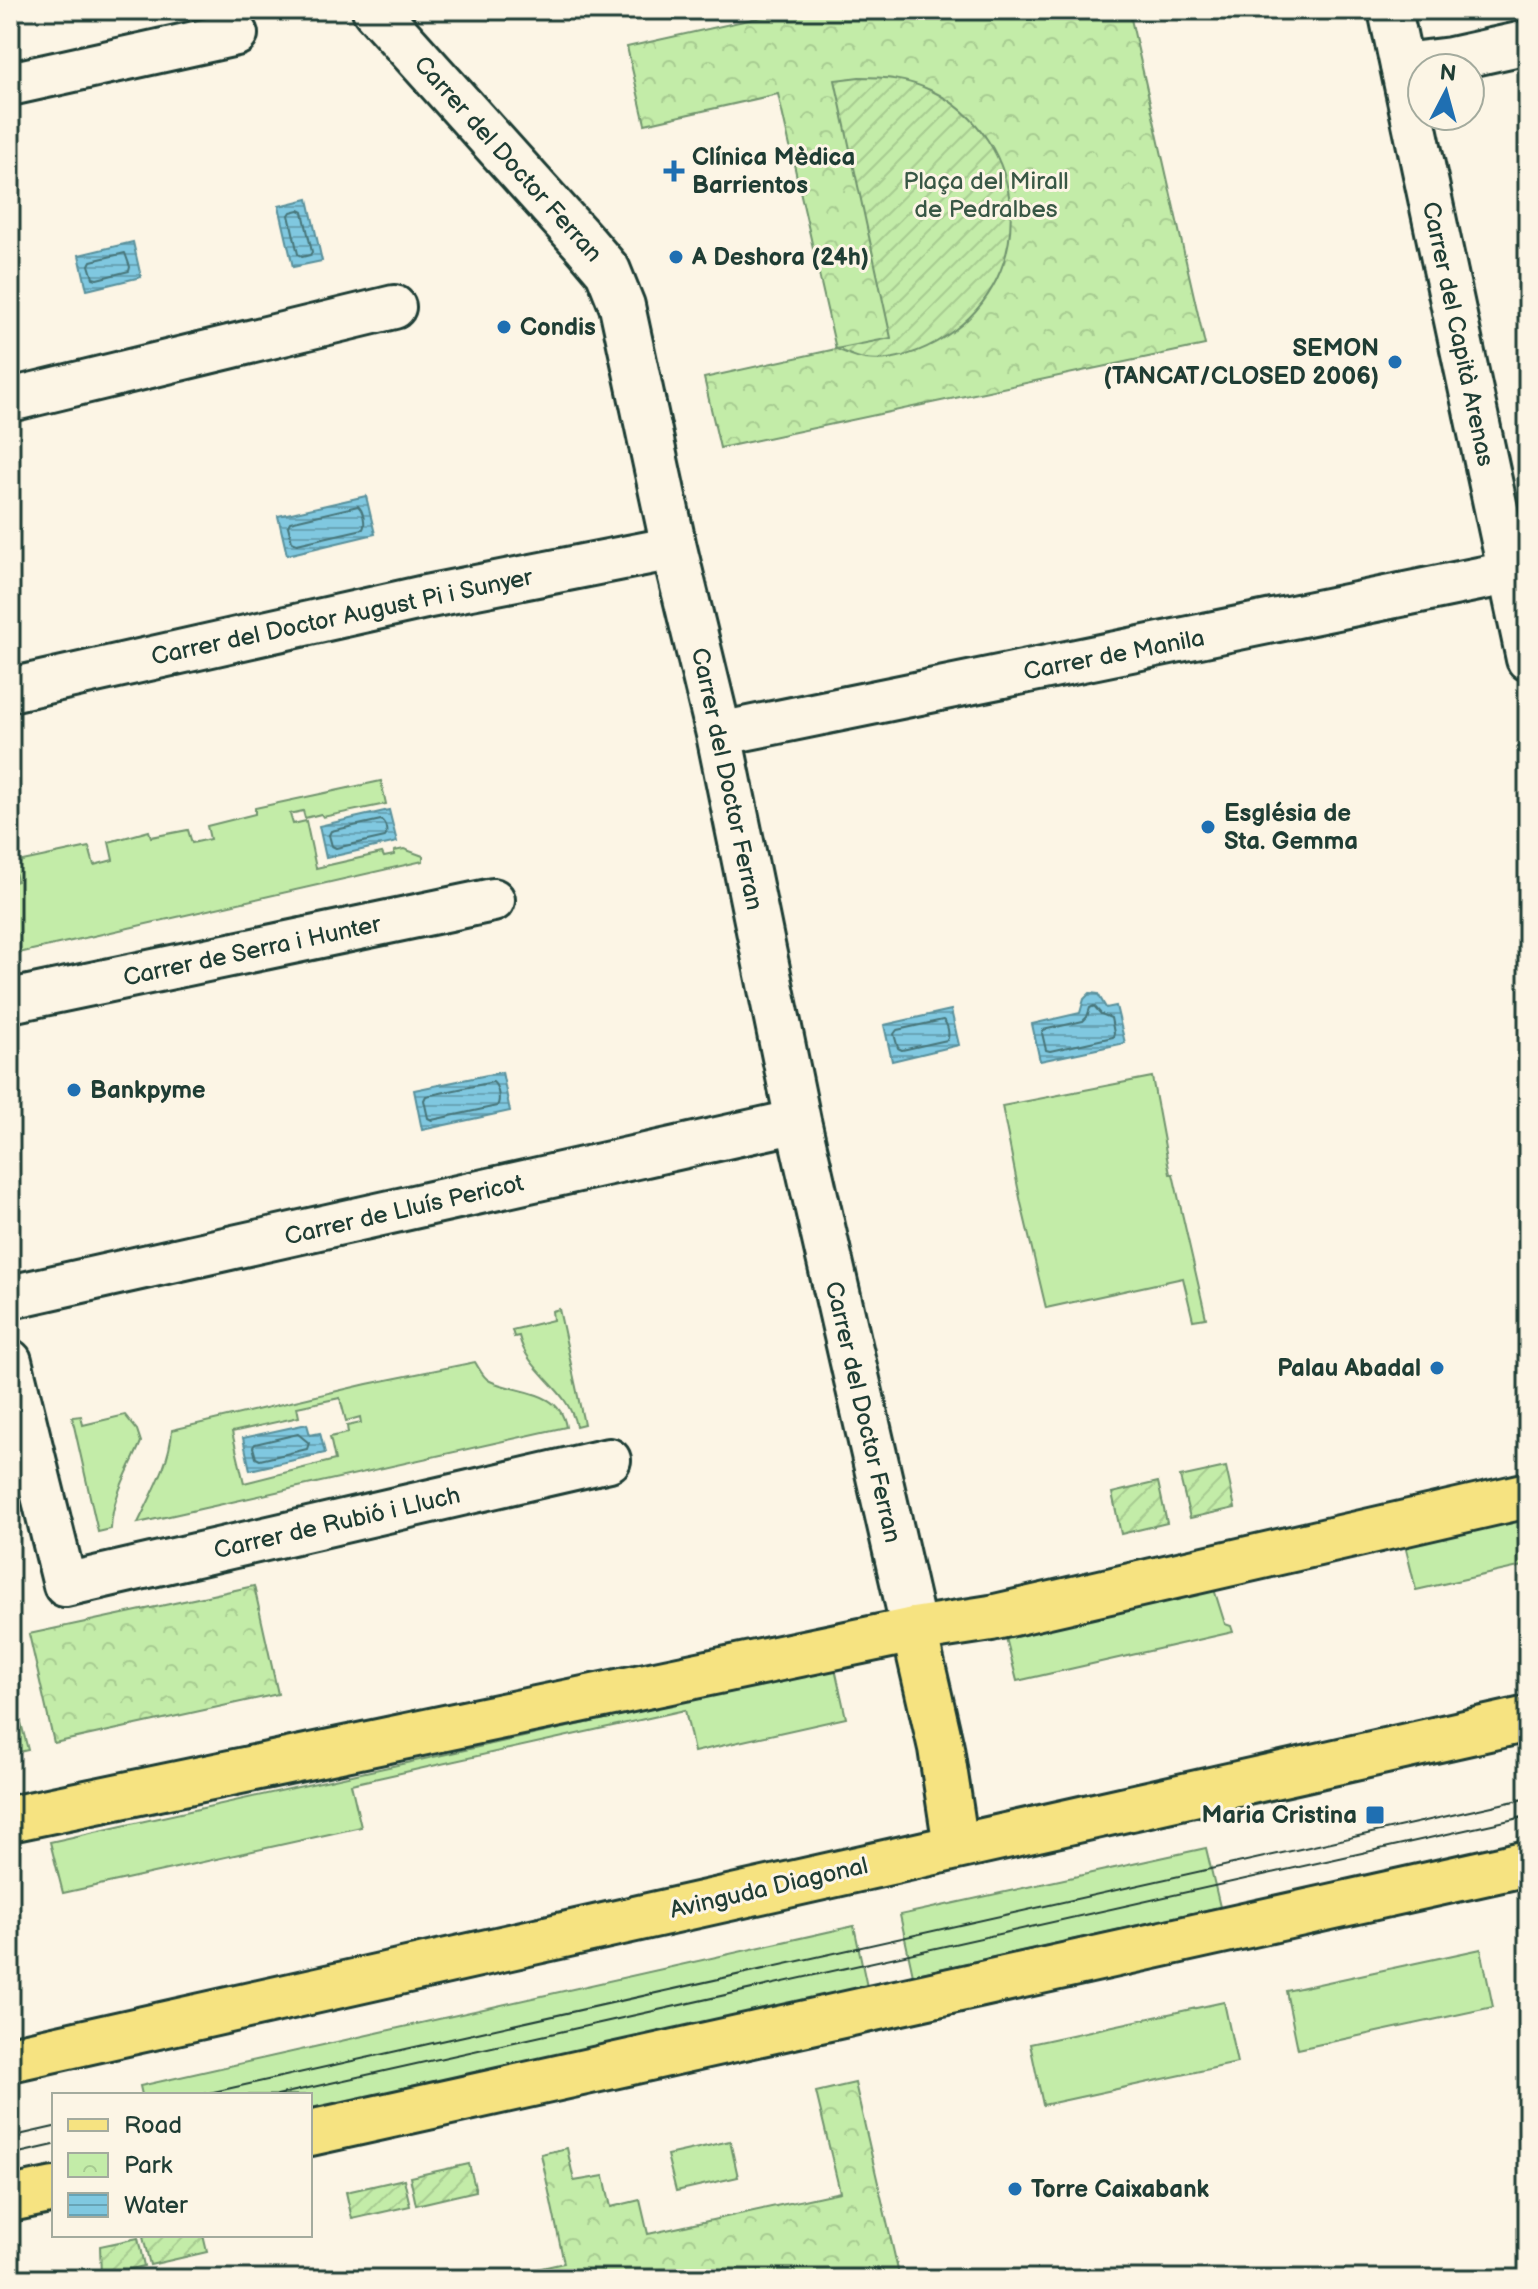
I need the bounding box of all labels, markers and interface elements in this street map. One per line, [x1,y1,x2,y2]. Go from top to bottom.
street label: Carrer del Doctor Ferran [408,50,608,268]
north arrow [1406,52,1486,132]
text: N [1438,59,1458,88]
place label: Clínica Mèdica Barrientos [692,143,855,200]
marker: Clínica Mèdica Barrientos [663,160,685,182]
park label: Plaça del Mirall de Pedralbes [903,167,1069,224]
street label: Carrer del Capità Arenas [1416,199,1500,469]
place label: A Deshora (24h) [691,243,869,272]
marker: A Deshora (24h) [667,248,685,266]
place label: Condis [520,313,596,342]
marker: Condis [495,318,513,336]
place label: SEMON (TANCAT/CLOSED 2006) [1103,334,1379,391]
marker: SEMON (TANCAT/CLOSED 2006) [1386,353,1404,371]
street label: Carrer del Doctor August Pi i Sunyer [149,562,536,672]
street label: Carrer de Manila [1021,623,1207,687]
street label: Carrer del Doctor Ferran [685,645,769,913]
place label: Església de Sta. Gemma [1224,799,1358,856]
marker: Església de Sta. Gemma [1199,818,1217,836]
street label: Carrer de Serra i Hunter [121,909,384,992]
place label: Bankpyme [90,1076,206,1105]
marker: Bankpyme [65,1081,83,1099]
street label: Carrer de Lluís Pericot [282,1168,527,1252]
street label: Carrer del Doctor Ferran [819,1278,907,1546]
place label: Palau Abadal [1277,1354,1421,1383]
marker: Palau Abadal [1428,1359,1446,1377]
street label: Carrer de Rubió i Lluch [211,1481,463,1565]
place label: Maria Cristina [1201,1801,1357,1830]
marker: Maria Cristina [1364,1804,1386,1826]
street label: Avinguda Diagonal [667,1851,871,1925]
legend [52,2093,312,2237]
text: Road [124,2111,182,2140]
text: Park [124,2151,172,2180]
place label: Torre Caixabank [1031,2175,1210,2204]
marker: Torre Caixabank [1006,2180,1024,2198]
text: Water [124,2191,188,2220]

